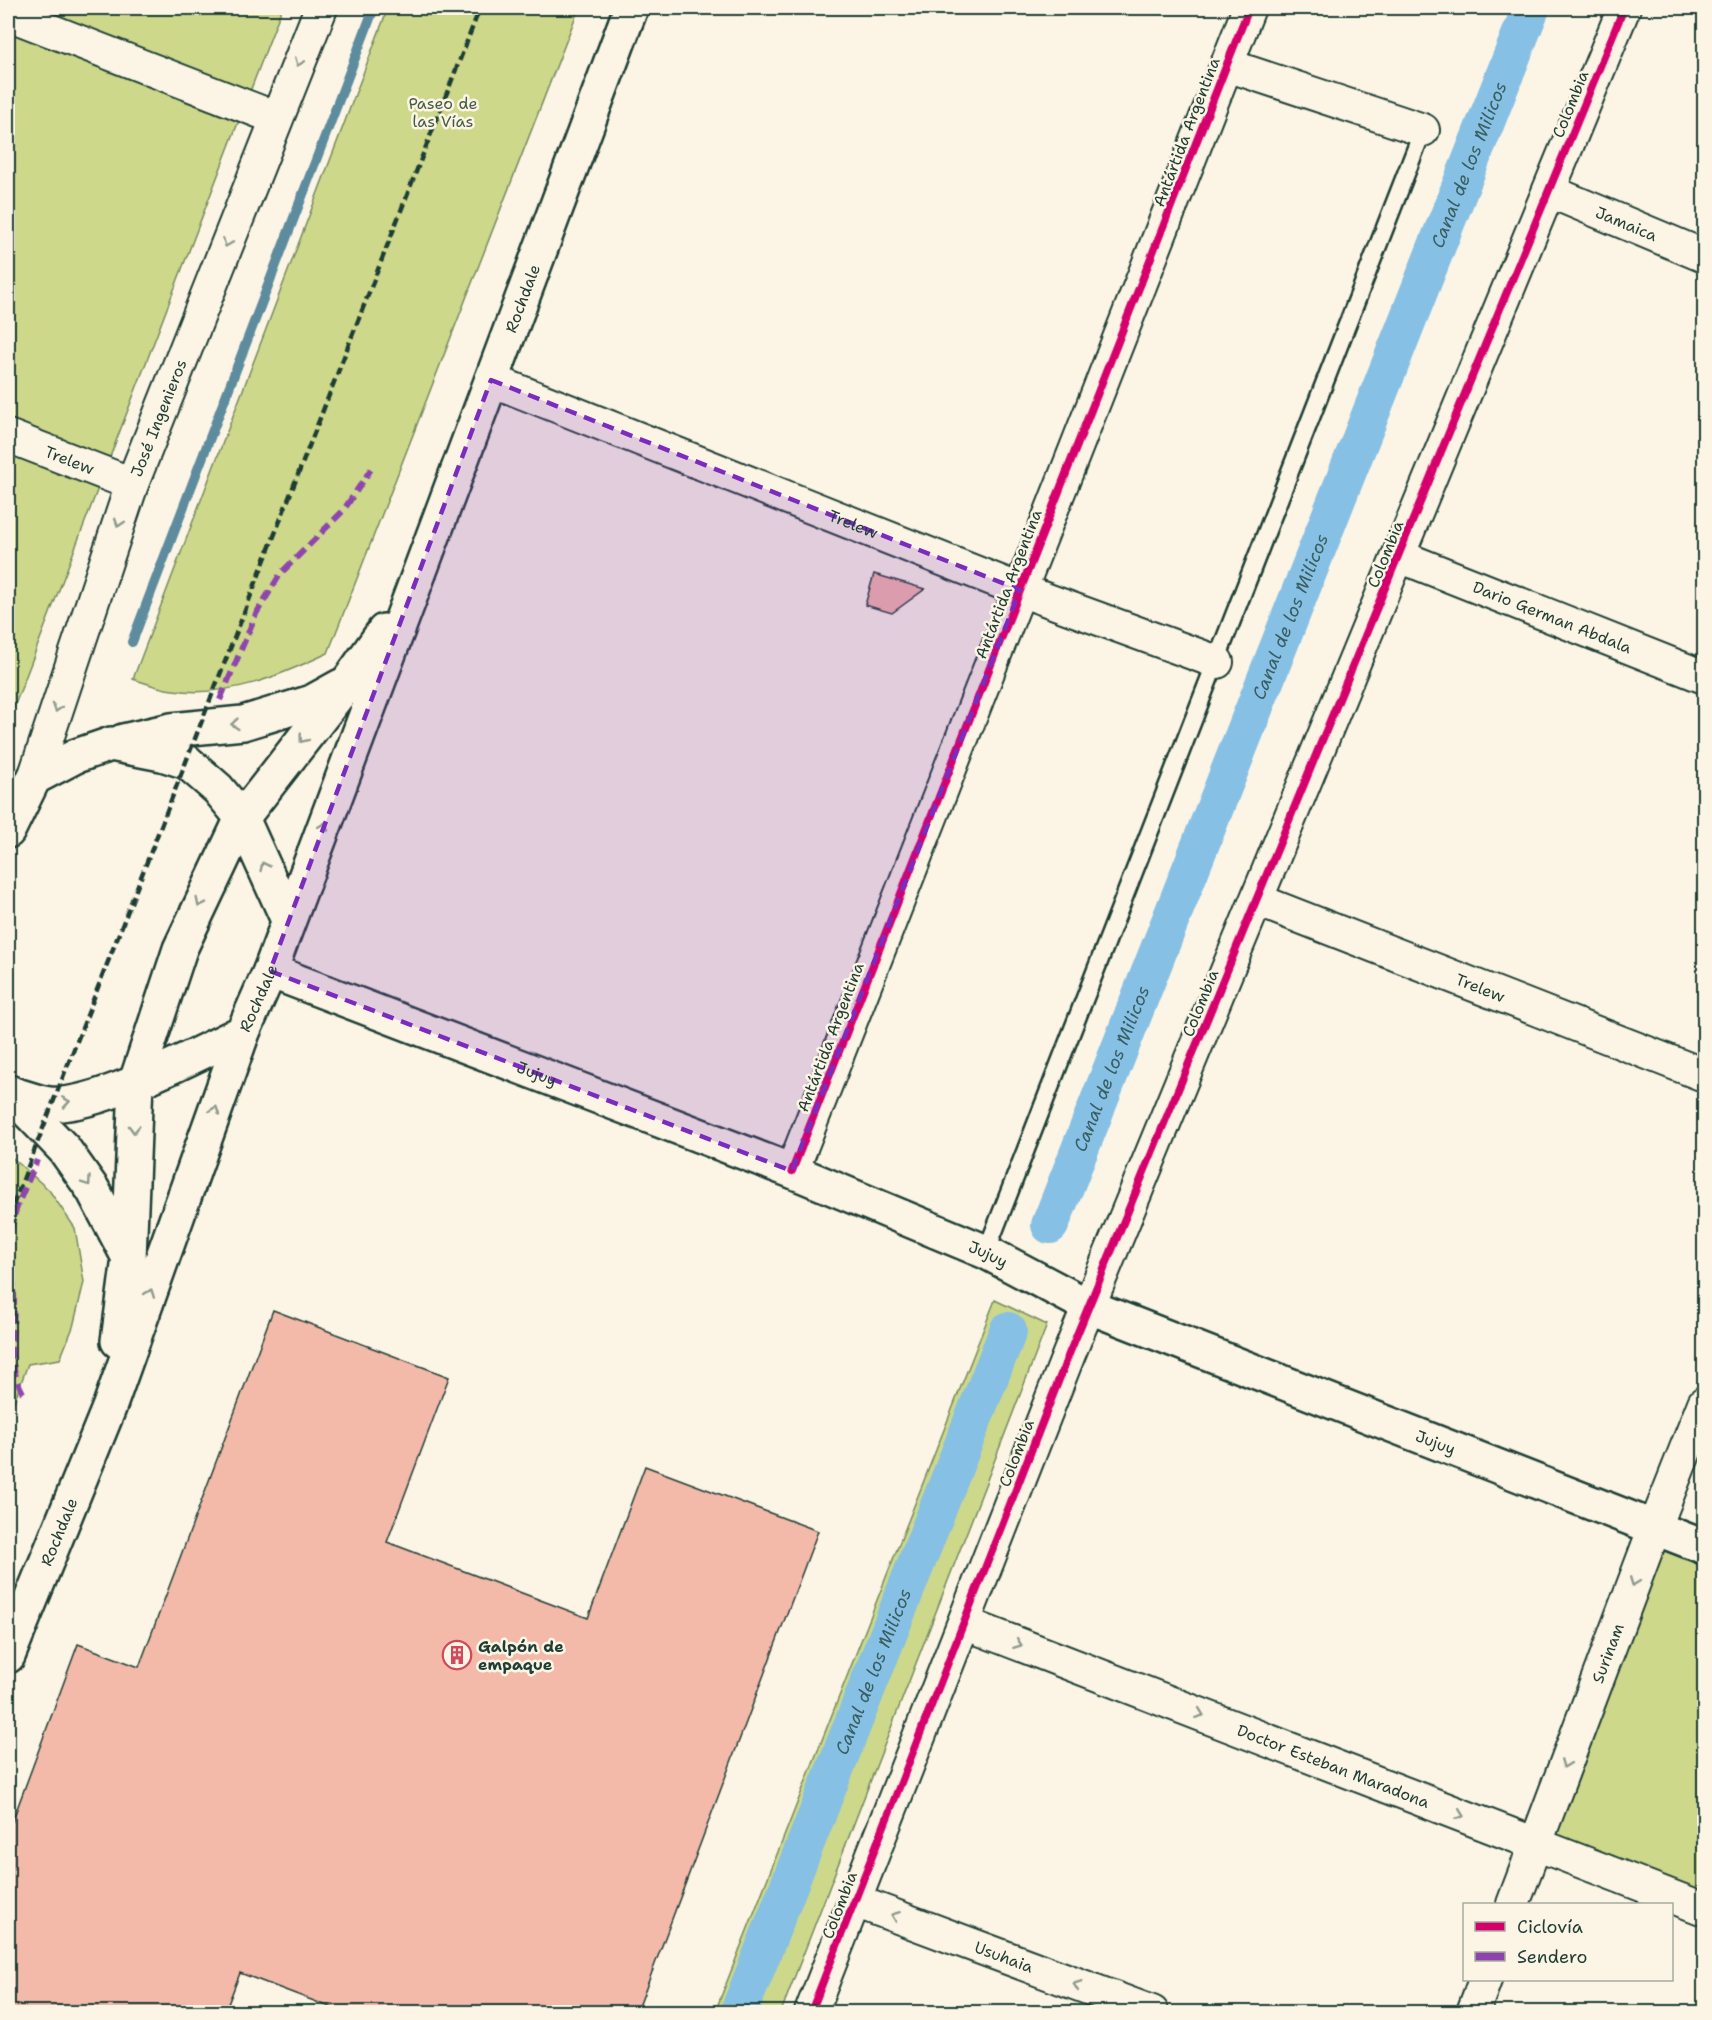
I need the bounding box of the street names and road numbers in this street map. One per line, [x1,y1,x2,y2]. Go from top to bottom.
street label: Antártida Argentina [1148,55,1225,210]
street label: Colombia [1547,67,1593,141]
street label: Jamaica [1592,202,1660,246]
street label: Rochdale [500,261,545,336]
street label: José Ingenieros [126,356,192,480]
street label: Trelew [42,441,97,479]
street label: Trelew [826,505,881,544]
street label: Antártida Argentina [970,507,1047,662]
street label: Colombia [1362,517,1408,591]
street label: Dario German Abdala [1470,576,1635,658]
street label: Antártida Argentina [792,960,869,1115]
street label: Rochdale [234,962,282,1035]
street label: Colombia [1177,966,1223,1040]
street label: Trelew [1453,969,1508,1007]
street label: Jujuy [514,1057,560,1091]
street label: Jujuy [965,1236,1011,1273]
street label: Colombia [994,1416,1039,1490]
street label: Jujuy [1412,1425,1459,1460]
street label: Rochdale [36,1495,82,1569]
street label: Surinam [1587,1620,1629,1686]
street label: Doctor Esteban Maradona [1234,1720,1433,1813]
street label: Colombia [817,1868,862,1942]
street label: Usuhaia [971,1937,1036,1978]

